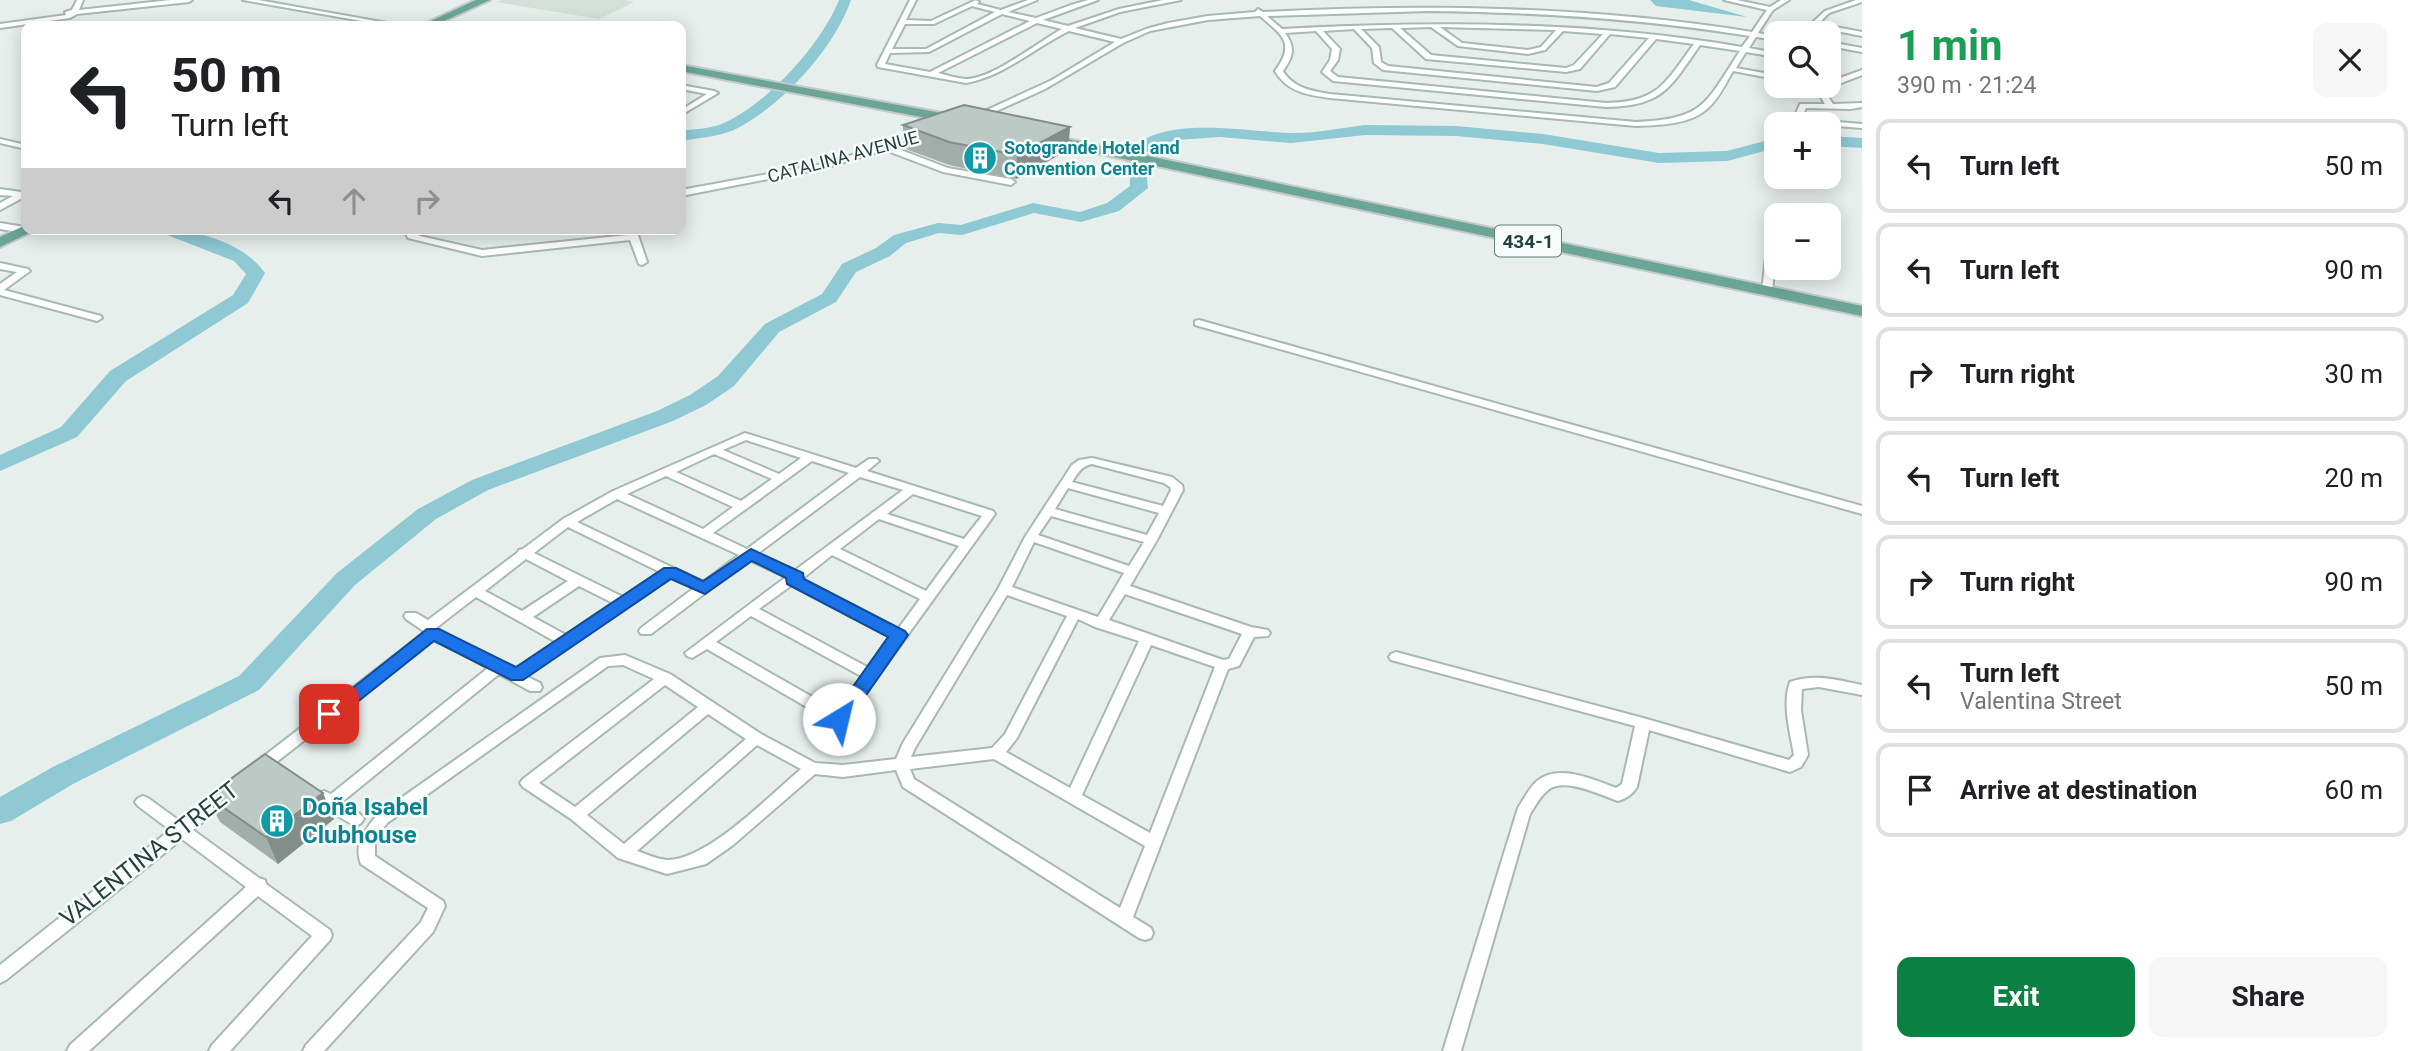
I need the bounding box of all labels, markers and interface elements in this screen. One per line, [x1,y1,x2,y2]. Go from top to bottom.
map controls [1764,21,1841,280]
button: search [1764,21,1841,98]
text: 1 min [1897,21,2003,70]
button: close [2313,23,2387,97]
text: 50 m [171,47,282,104]
icon: left [56,49,147,140]
text: 390 m · 21:24 [1897,72,2036,99]
text: Turn left [171,106,289,144]
button: + [1764,112,1841,189]
street label: CATALINA AVENUE [765,126,921,187]
place label: Sotogrande Hotel and Convention Center [1004,137,1180,179]
building icon: Sotogrande Hotel and Convention Center [961,139,999,177]
icon: left [1901,147,1939,185]
text: Turn left [1960,151,2059,181]
text: 50 m [2325,151,2383,181]
icon: left [262,182,300,220]
icon: ahead [335,182,373,220]
icon: right [408,182,446,220]
button: − [1764,203,1841,280]
road number: 434-1 [1495,226,1561,256]
icon: left [1901,251,1939,289]
text: Turn left [1960,255,2059,285]
text: 90 m [2325,255,2383,285]
icon: right [1901,355,1939,393]
text: Turn right [1960,359,2075,389]
text: 30 m [2325,359,2383,389]
icon: left [1901,459,1939,497]
text: Turn left [1960,463,2059,493]
text: 20 m [2325,463,2383,493]
icon: right [1901,563,1939,601]
text: Turn right [1960,567,2075,597]
text: 90 m [2325,567,2383,597]
text: Turn left [1960,658,2059,688]
icon: left [1901,667,1939,705]
text: 50 m [2325,671,2383,701]
position arrow [802,682,876,756]
pin [299,684,359,744]
text: Valentina Street [1960,688,2122,715]
icon: arrive [310,695,348,733]
icon: arrive [1901,771,1939,809]
text: Arrive at destination [1960,775,2197,805]
text: 60 m [2325,775,2383,805]
street label: VALENTINA STREET [54,776,244,932]
place label: Doña Isabel Clubhouse [302,793,428,849]
building icon: Doña Isabel Clubhouse [258,802,296,840]
button: Exit [1897,957,2135,1037]
button: Share [2149,957,2387,1037]

